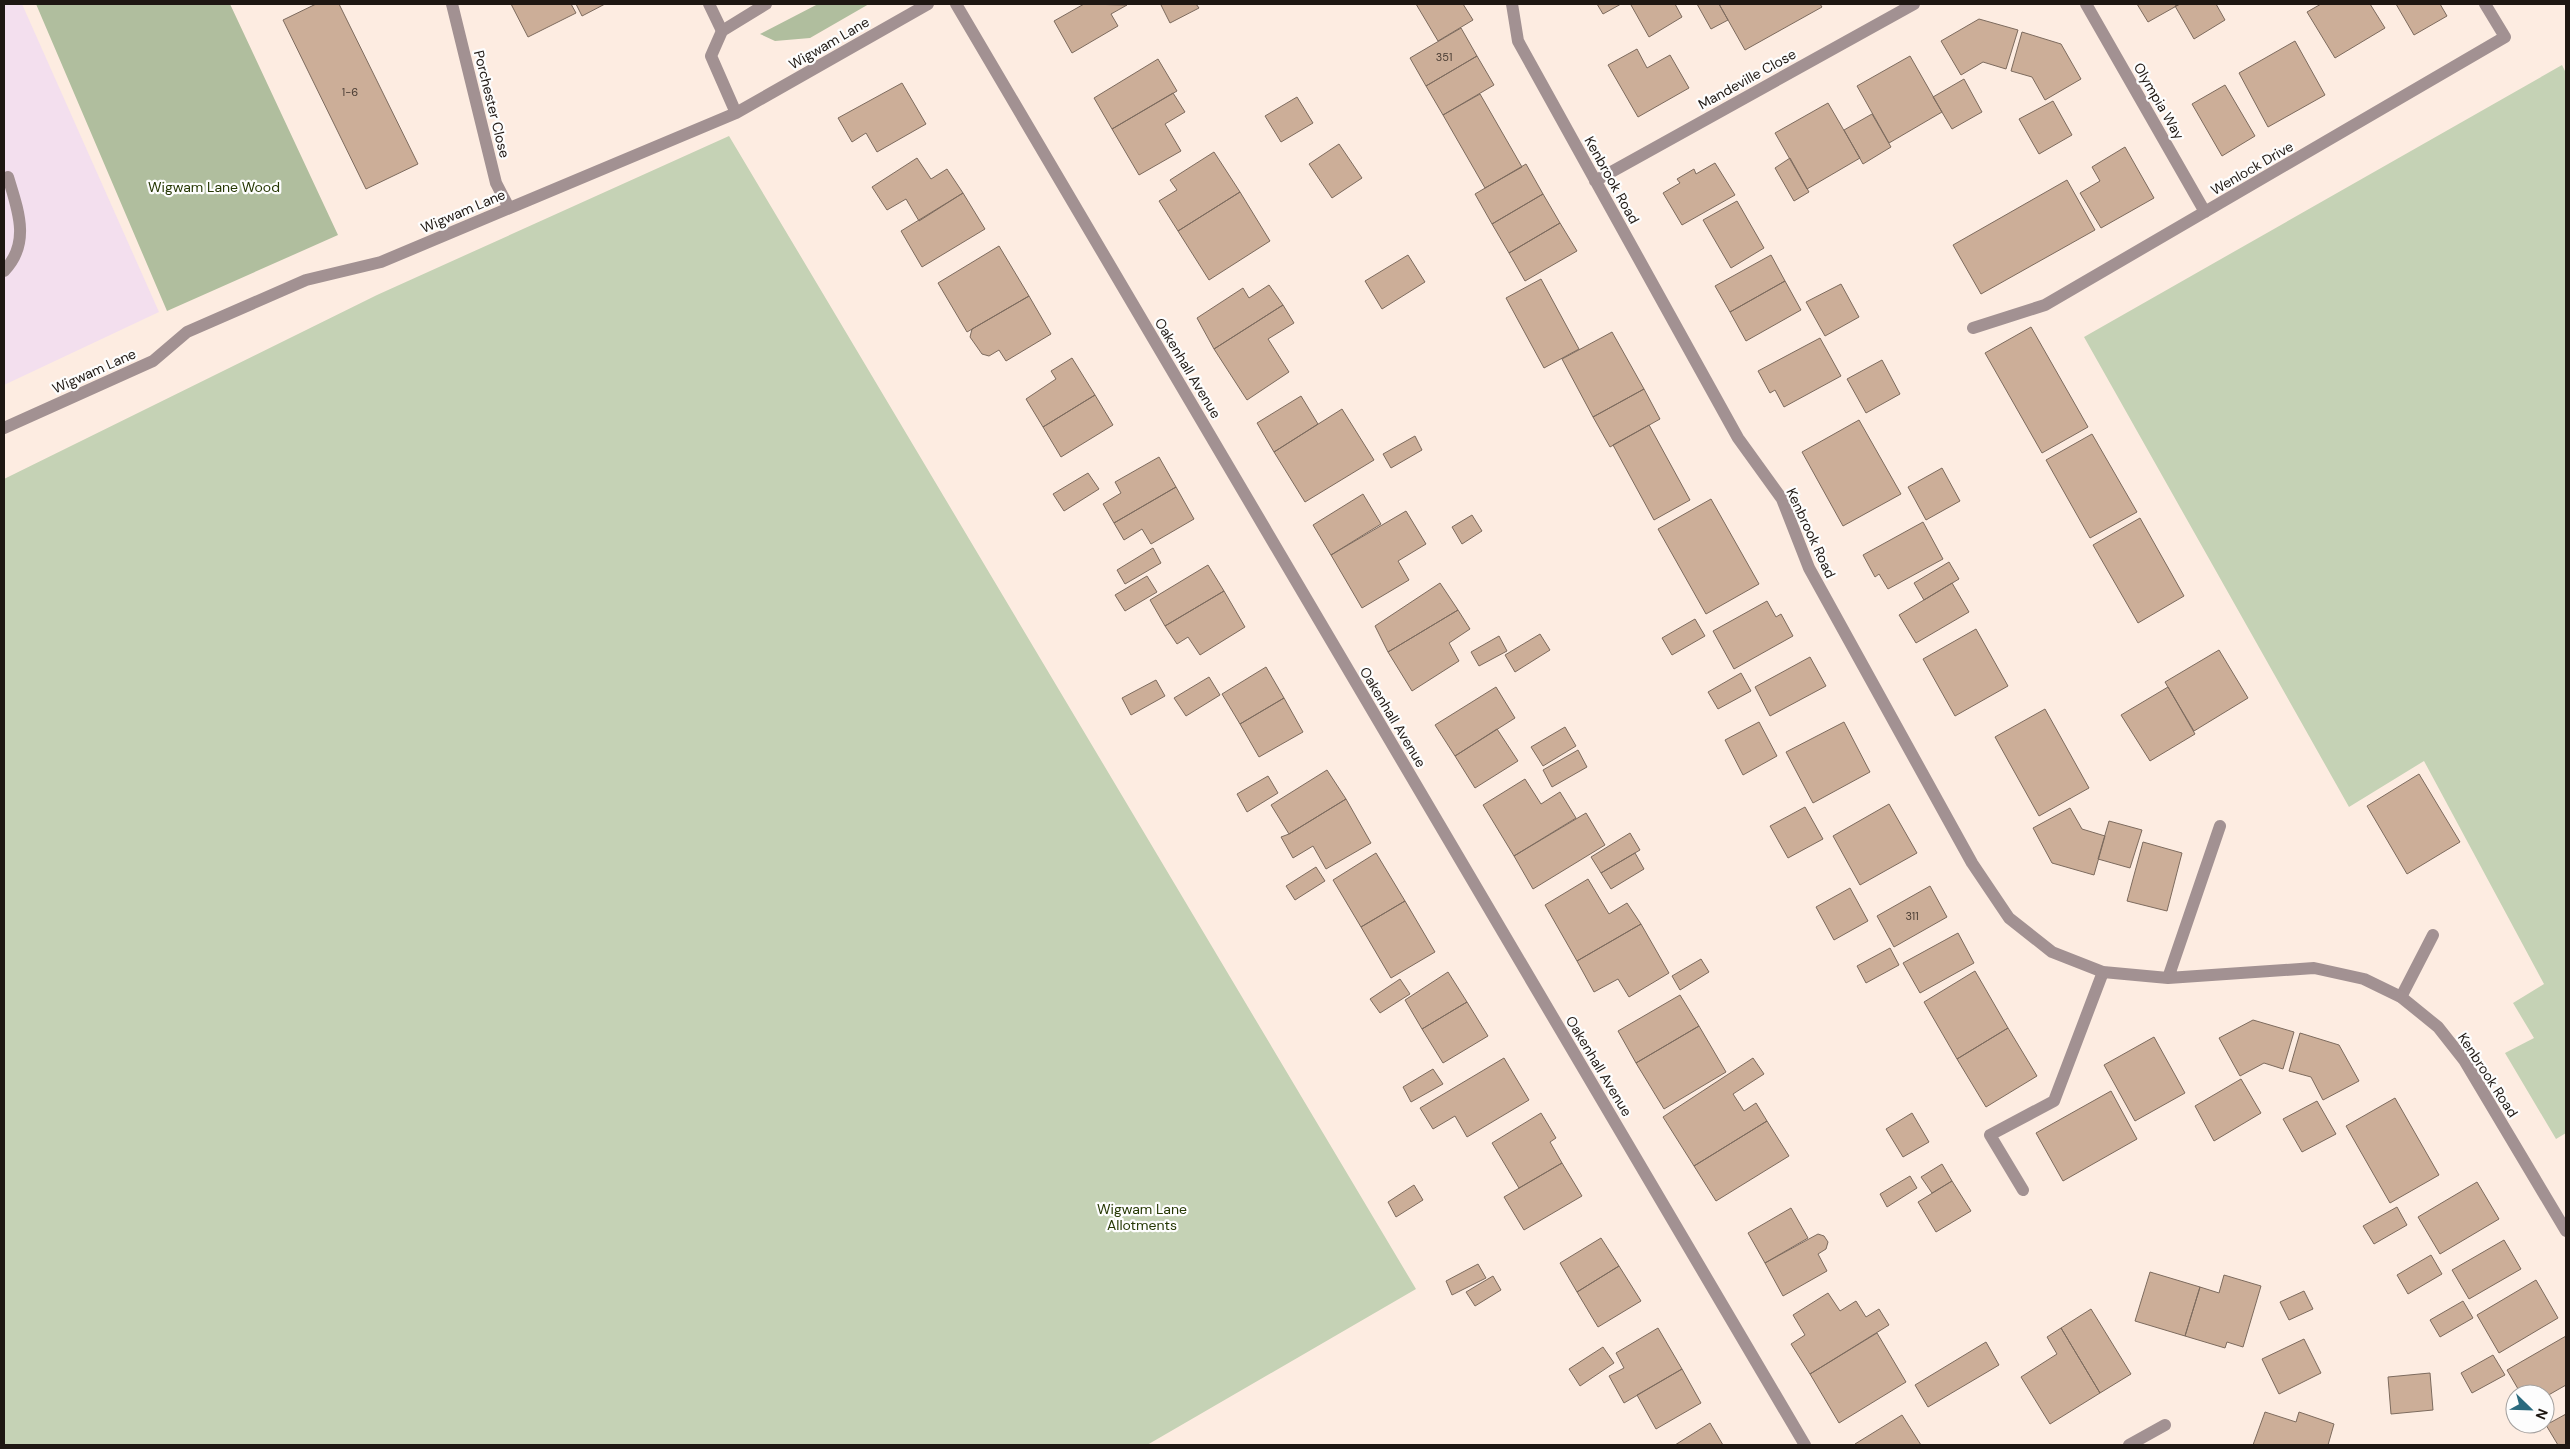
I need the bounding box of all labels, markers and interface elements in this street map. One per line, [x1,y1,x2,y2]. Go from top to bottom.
street label: Wigwam Lane [786,13,872,73]
street label: Mandeville Close [1695,45,1799,113]
street label: Porchester Close [470,48,514,160]
house number: 351 [1436,50,1452,64]
street label: Olympia Way [2130,59,2188,143]
house number: 1-6 [342,85,358,99]
street label: Kenbrook Road [1581,133,1643,227]
street label: Wenlock Drive [2208,137,2296,199]
park label: Wigwam Lane Wood [148,178,280,196]
street label: Wigwam Lane [418,185,508,237]
street label: Oakenhall Avenue [1151,314,1225,422]
street label: Wigwam Lane [49,344,139,398]
street label: Kenbrook Road [1782,485,1840,581]
street label: Oakenhall Avenue [1356,663,1430,771]
house number: 311 [1905,909,1919,923]
street label: Oakenhall Avenue [1562,1012,1636,1120]
street label: Kenbrook Road [2454,1029,2522,1121]
park label: Wigwam Lane Allotments [1097,1200,1187,1234]
north arrow [2505,1384,2555,1434]
text: N [2532,1406,2552,1422]

